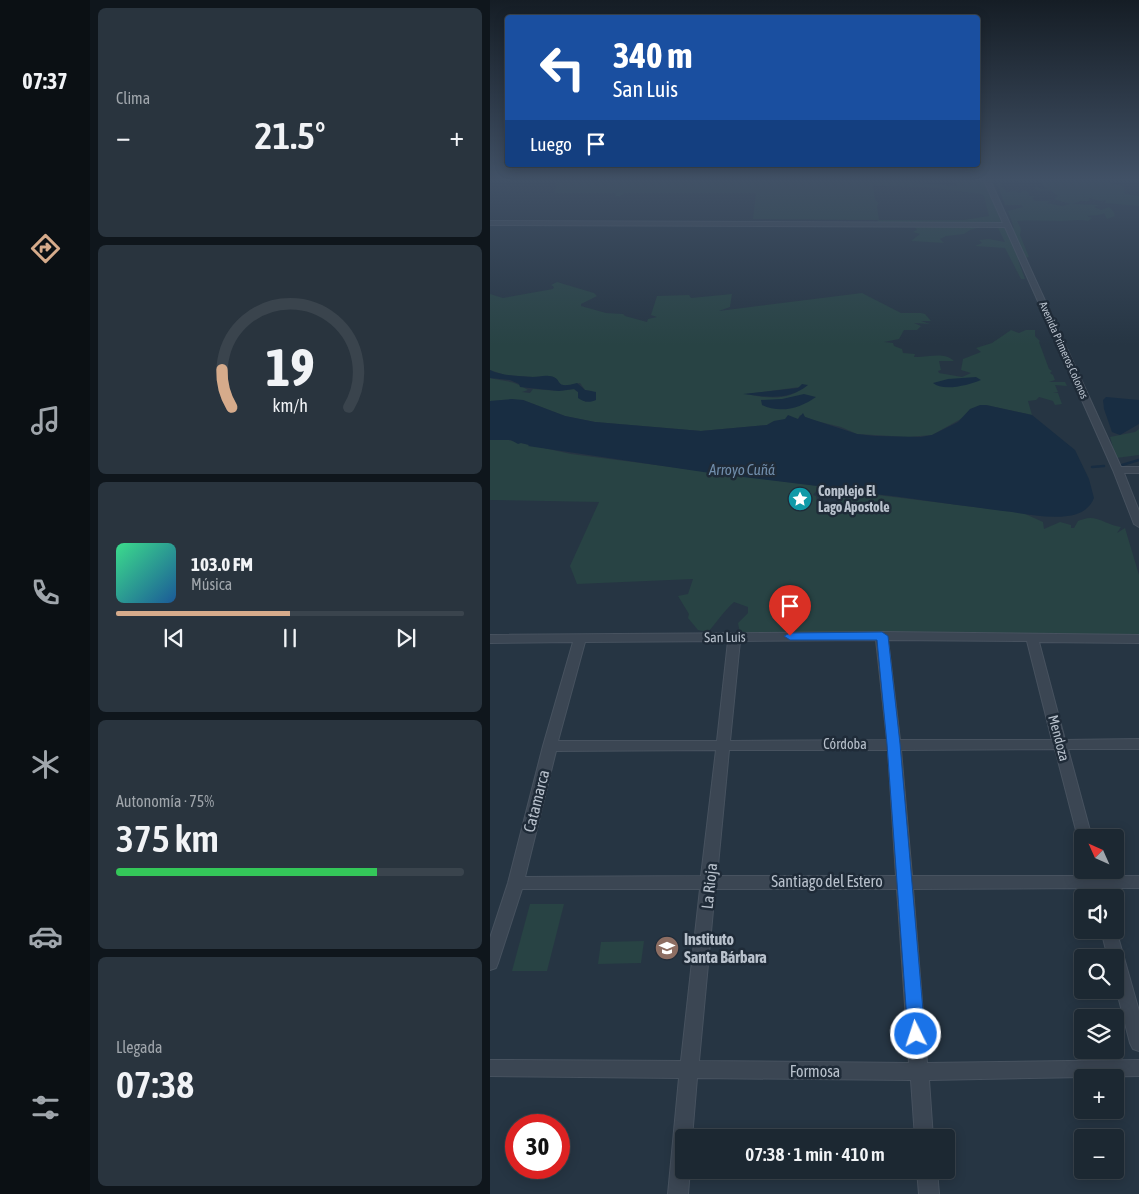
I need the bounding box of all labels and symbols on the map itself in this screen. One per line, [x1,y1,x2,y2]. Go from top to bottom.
street label: Avenida Primeros Colonos [1037,300,1091,400]
water label: Arroyo Cuñá [708,461,775,478]
place label: Conplejo El Lago Apostole [818,483,890,515]
place icon: Conplejo El Lago Apostole [787,486,813,512]
pin [769,585,811,636]
street label: San Luis [704,629,746,645]
street label: Mendoza [1045,713,1073,763]
street label: Córdoba [823,736,867,752]
street label: Catamarca [520,768,552,834]
north arrow [1074,829,1124,879]
street label: La Rioja [698,862,721,910]
street label: Santiago del Estero [771,872,883,891]
place label: Instituto Santa Bárbara [684,930,767,966]
school or university icon: Instituto Santa Bárbara [654,935,680,961]
position arrow [889,1007,941,1059]
street label: Formosa [790,1062,840,1080]
speed limit sign: 30 [505,1114,570,1179]

